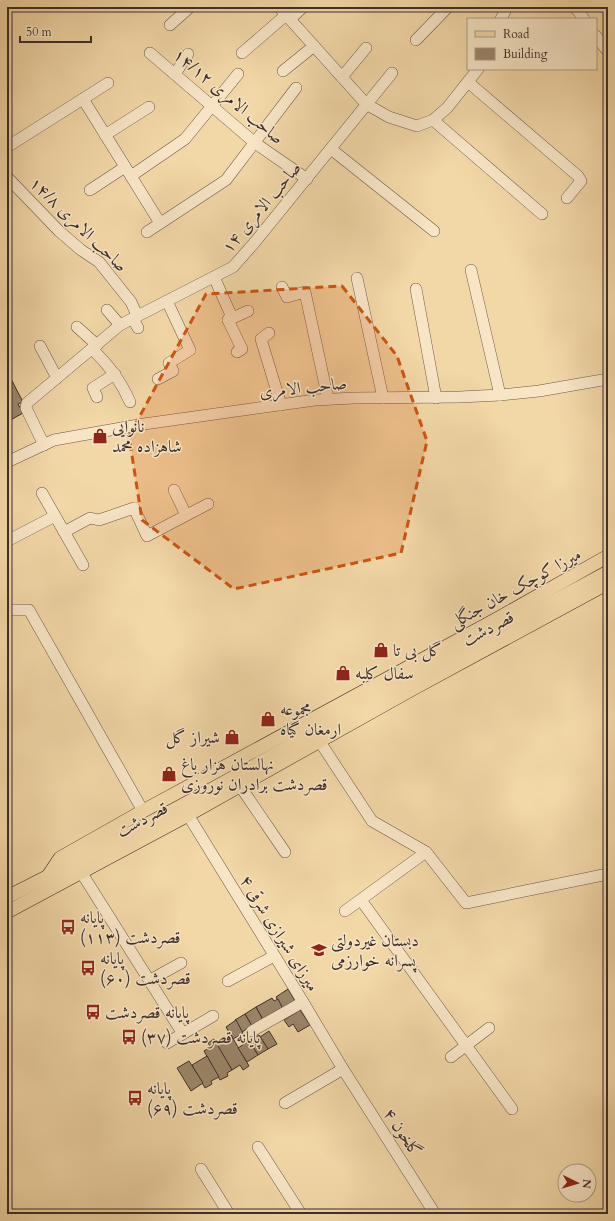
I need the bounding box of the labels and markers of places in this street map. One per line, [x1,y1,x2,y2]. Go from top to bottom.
place label: نانوایی شاهزاده محمد [112,415,182,458]
shop icon: نانوایی شاهزاده محمد [91,427,109,445]
place label: گل بی تا [393,639,442,663]
shop icon: گل بی تا [372,641,390,659]
place label: سفال کلبه [355,662,414,685]
shop icon: سفال کلبه [334,664,352,682]
place label: مجموعه ارمغان گیاه [280,698,342,741]
shop icon: مجموعه ارمغان گیاه [259,710,277,728]
place label: شیراز گل [166,726,220,749]
shop icon: شیراز گل [223,728,241,746]
place label: نهالستان هزار باغ قصردشت برادران نوروزی [181,753,328,796]
shop icon: نهالستان هزار باغ قصردشت برادران نوروزی [160,765,178,783]
place label: پایانه قصردشت (۱۱۳) [80,906,181,949]
bus stop icon: پایانه قصردشت (۱۱۳) [59,918,77,936]
place label: دبستان غیردولتی پسرانه خوارزمی [331,929,419,973]
school or university icon: دبستان غیردولتی پسرانه خوارزمی [310,941,328,959]
place label: پایانه قصردشت (۶۰) [100,947,191,990]
bus stop icon: پایانه قصردشت (۶۰) [79,959,97,977]
place label: پایانه قصردشت [105,1001,190,1025]
bus stop icon: پایانه قصردشت [84,1003,102,1021]
place label: پایانه قصردشت (۳۷) [141,1026,261,1050]
bus stop icon: پایانه قصردشت (۳۷) [120,1028,138,1046]
place label: پایانه قصردشت (۶۹) [147,1077,238,1120]
bus stop icon: پایانه قصردشت (۶۹) [126,1089,144,1107]

